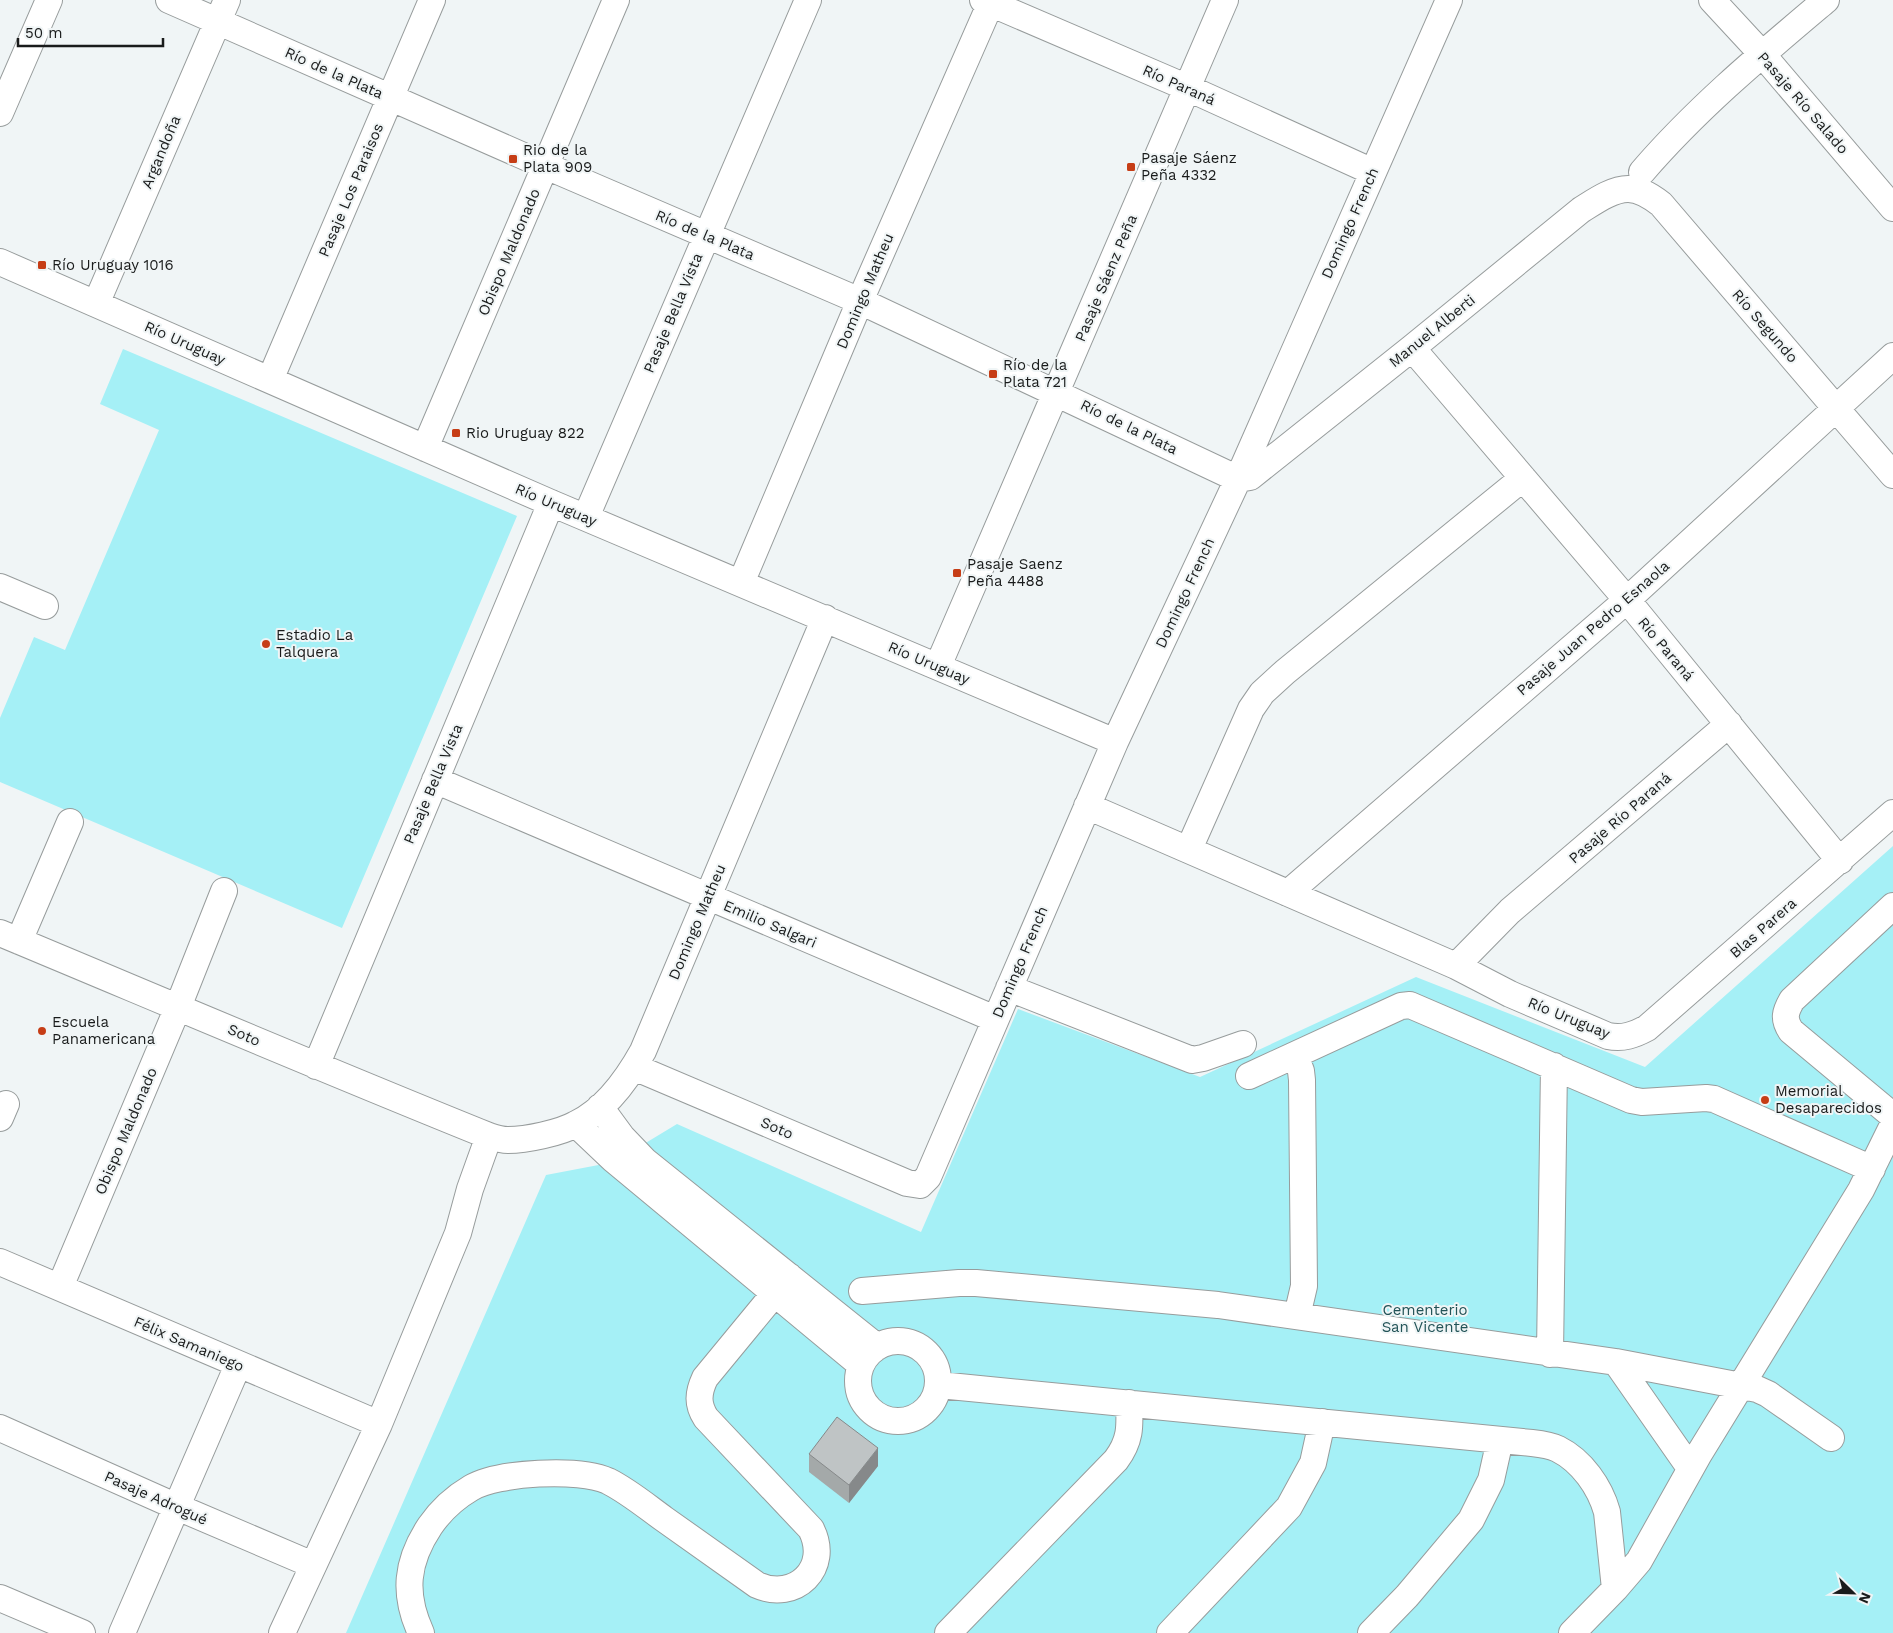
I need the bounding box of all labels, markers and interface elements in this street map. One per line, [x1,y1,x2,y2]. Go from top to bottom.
scale bar [18,15,162,47]
text: 50 m [25,24,62,42]
street label: Río de la Plata [282,43,386,103]
street label: Pasaje Río Salado [1754,48,1852,158]
street label: Río Paraná [1140,61,1219,109]
street label: Argandoña [138,112,185,191]
street label: Pasaje Los Paraisos [315,120,387,260]
place label: Rio de la Plata 909 [523,141,592,176]
place label: Pasaje Sáenz Peña 4332 [1141,149,1237,184]
marker: Rio de la Plata 909 [507,153,519,165]
marker: Pasaje Sáenz Peña 4332 [1125,161,1137,173]
street label: Domingo French [1317,165,1383,281]
street label: Obispo Maldonado [474,186,544,318]
street label: Río de la Plata [653,206,758,264]
street label: Pasaje Sáenz Peña [1071,211,1141,344]
street label: Domingo Matheu [833,230,897,352]
street label: Pasaje Bella Vista [640,250,707,376]
place label: Río Uruguay 1016 [52,256,174,274]
marker: Río Uruguay 1016 [36,259,48,271]
street label: Río Segundo [1728,286,1802,366]
street label: Manuel Alberti [1385,291,1479,371]
street label: Río Uruguay [142,317,229,369]
place label: Río de la Plata 721 [1003,356,1068,391]
marker: Río de la Plata 721 [987,368,999,380]
street label: Río de la Plata [1078,396,1181,458]
place label: Rio Uruguay 822 [466,424,584,442]
marker: Rio Uruguay 822 [450,427,462,439]
street label: Río Uruguay [512,480,600,530]
street label: Domingo French [1152,535,1218,651]
place label: Pasaje Saenz Peña 4488 [967,555,1063,590]
street label: Pasaje Juan Pedro Esnaola [1513,556,1673,699]
marker: Pasaje Saenz Peña 4488 [951,567,963,579]
street label: Río Paraná [1634,613,1698,685]
place label: Estadio La Talquera [276,626,354,661]
marker: Estadio La Talquera [260,638,272,650]
street label: Río Uruguay [885,638,973,688]
street label: Pasaje Bella Vista [400,721,467,847]
street label: Pasaje Río Paraná [1565,768,1675,867]
street label: Domingo Matheu [665,861,729,983]
street label: Blas Parera [1726,894,1800,962]
street label: Emilio Salgari [721,896,819,952]
street label: Domingo French [988,903,1052,1021]
street label: Río Uruguay [1525,993,1613,1043]
place label: Escuela Panamericana [52,1013,156,1048]
street label: Soto [225,1020,263,1050]
marker: Escuela Panamericana [36,1025,48,1037]
street label: Obispo Maldonado [91,1065,161,1197]
place label: Memorial Desaparecidos [1775,1082,1882,1117]
marker: Memorial Desaparecidos [1759,1094,1771,1106]
street label: Soto [758,1113,796,1143]
park label: Cementerio San Vicente [1382,1301,1468,1336]
street label: Félix Samaniego [131,1313,247,1375]
street label: Pasaje Adrogué [102,1467,210,1529]
north arrow [1828,1568,1878,1618]
text: N [1856,1590,1874,1606]

